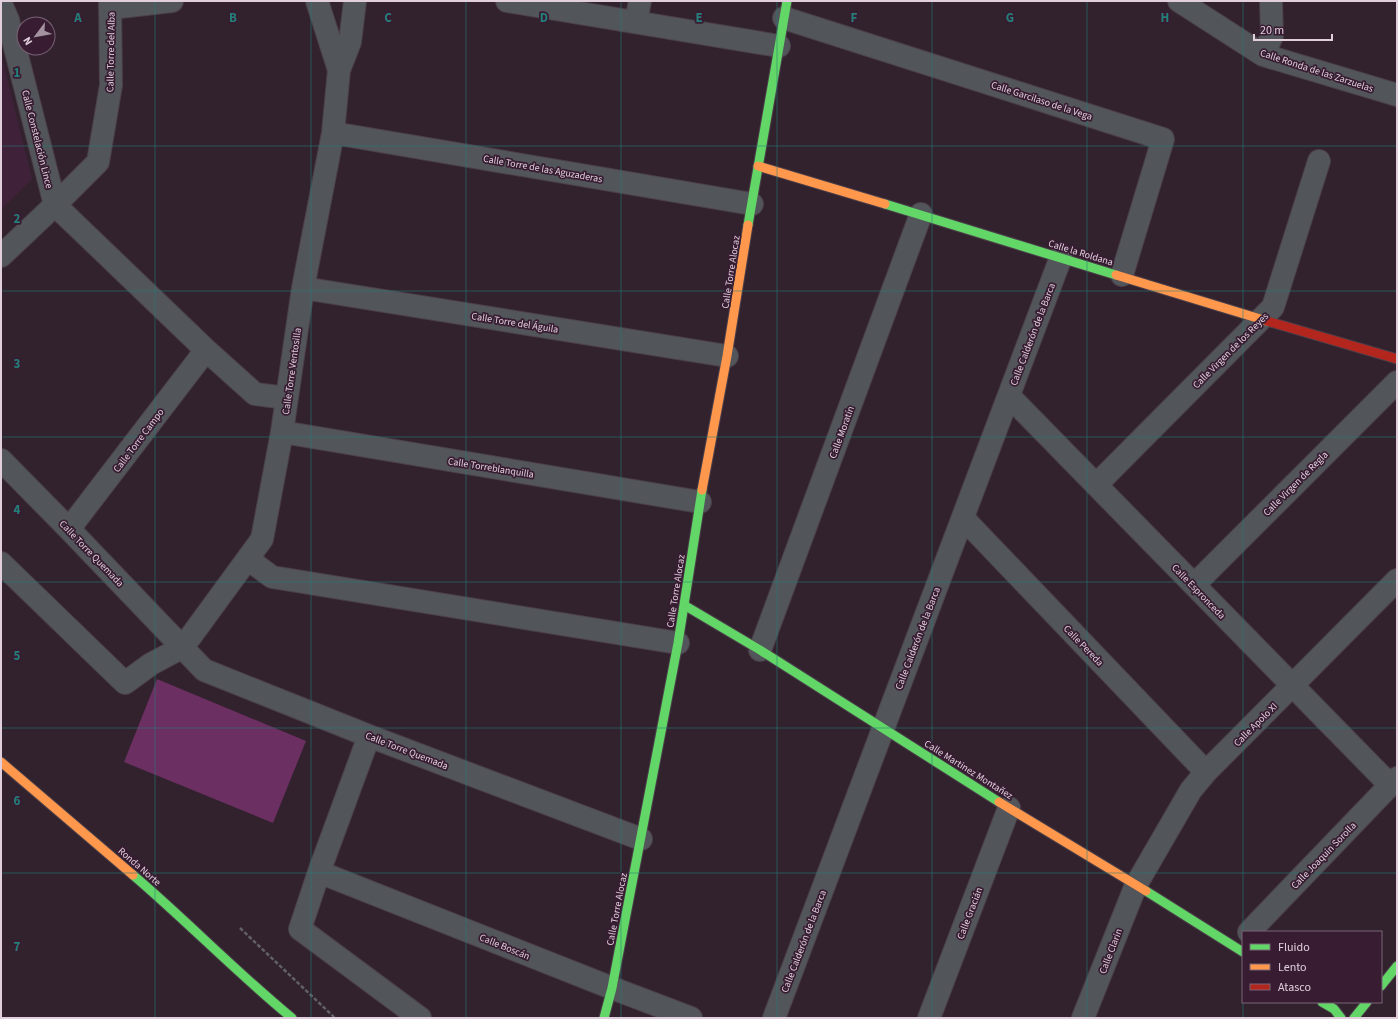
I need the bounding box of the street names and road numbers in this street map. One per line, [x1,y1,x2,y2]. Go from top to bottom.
street label: Calle Torre del Alba [103,12,119,92]
street label: Calle Ronda de las Zarzuelas [1258,46,1375,96]
street label: Calle Garcilaso de la Vega [989,78,1094,124]
street label: Calle Constelación Lince [18,88,56,190]
street label: Calle Torre de las Aguzaderas [482,152,604,186]
street label: Calle Torre Alocaz [718,235,744,310]
street label: Calle la Roldana [1047,236,1115,269]
street label: Calle Calderón de la Barca [1007,281,1059,388]
street label: Calle Torre del Águila [470,309,559,337]
street label: Calle Virgen de los Reyes [1190,310,1272,392]
street label: Calle Torre Ventosilla [279,327,305,415]
street label: Calle Moratín [826,404,858,461]
street label: Calle Torre Campo [110,406,167,475]
street label: Calle Virgen de Regla [1260,448,1331,519]
street label: Calle Torreblanquilla [447,454,535,482]
street label: Calle Torre Quemada [56,517,127,590]
street label: Calle Torre Alocaz [663,554,689,629]
street label: Calle Espronceda [1168,561,1228,622]
street label: Calle Calderón de la Barca [892,585,944,692]
street label: Calle Pereda [1060,622,1106,669]
street label: Calle Apolo XI [1231,700,1281,750]
street label: Calle Torre Quemada [363,729,450,773]
street label: Calle Martinez Montañez [921,737,1016,803]
street label: Calle Joaquin Sorolla [1288,819,1360,892]
street label: Ronda Norte [115,844,164,889]
street label: Calle Torre Alocaz [603,872,631,947]
street label: Calle Gracián [954,885,986,941]
street label: Calle Calderón de la Barca [778,888,830,995]
street label: Calle Clarin [1096,927,1126,976]
street label: Calle Boscán [477,930,532,963]

